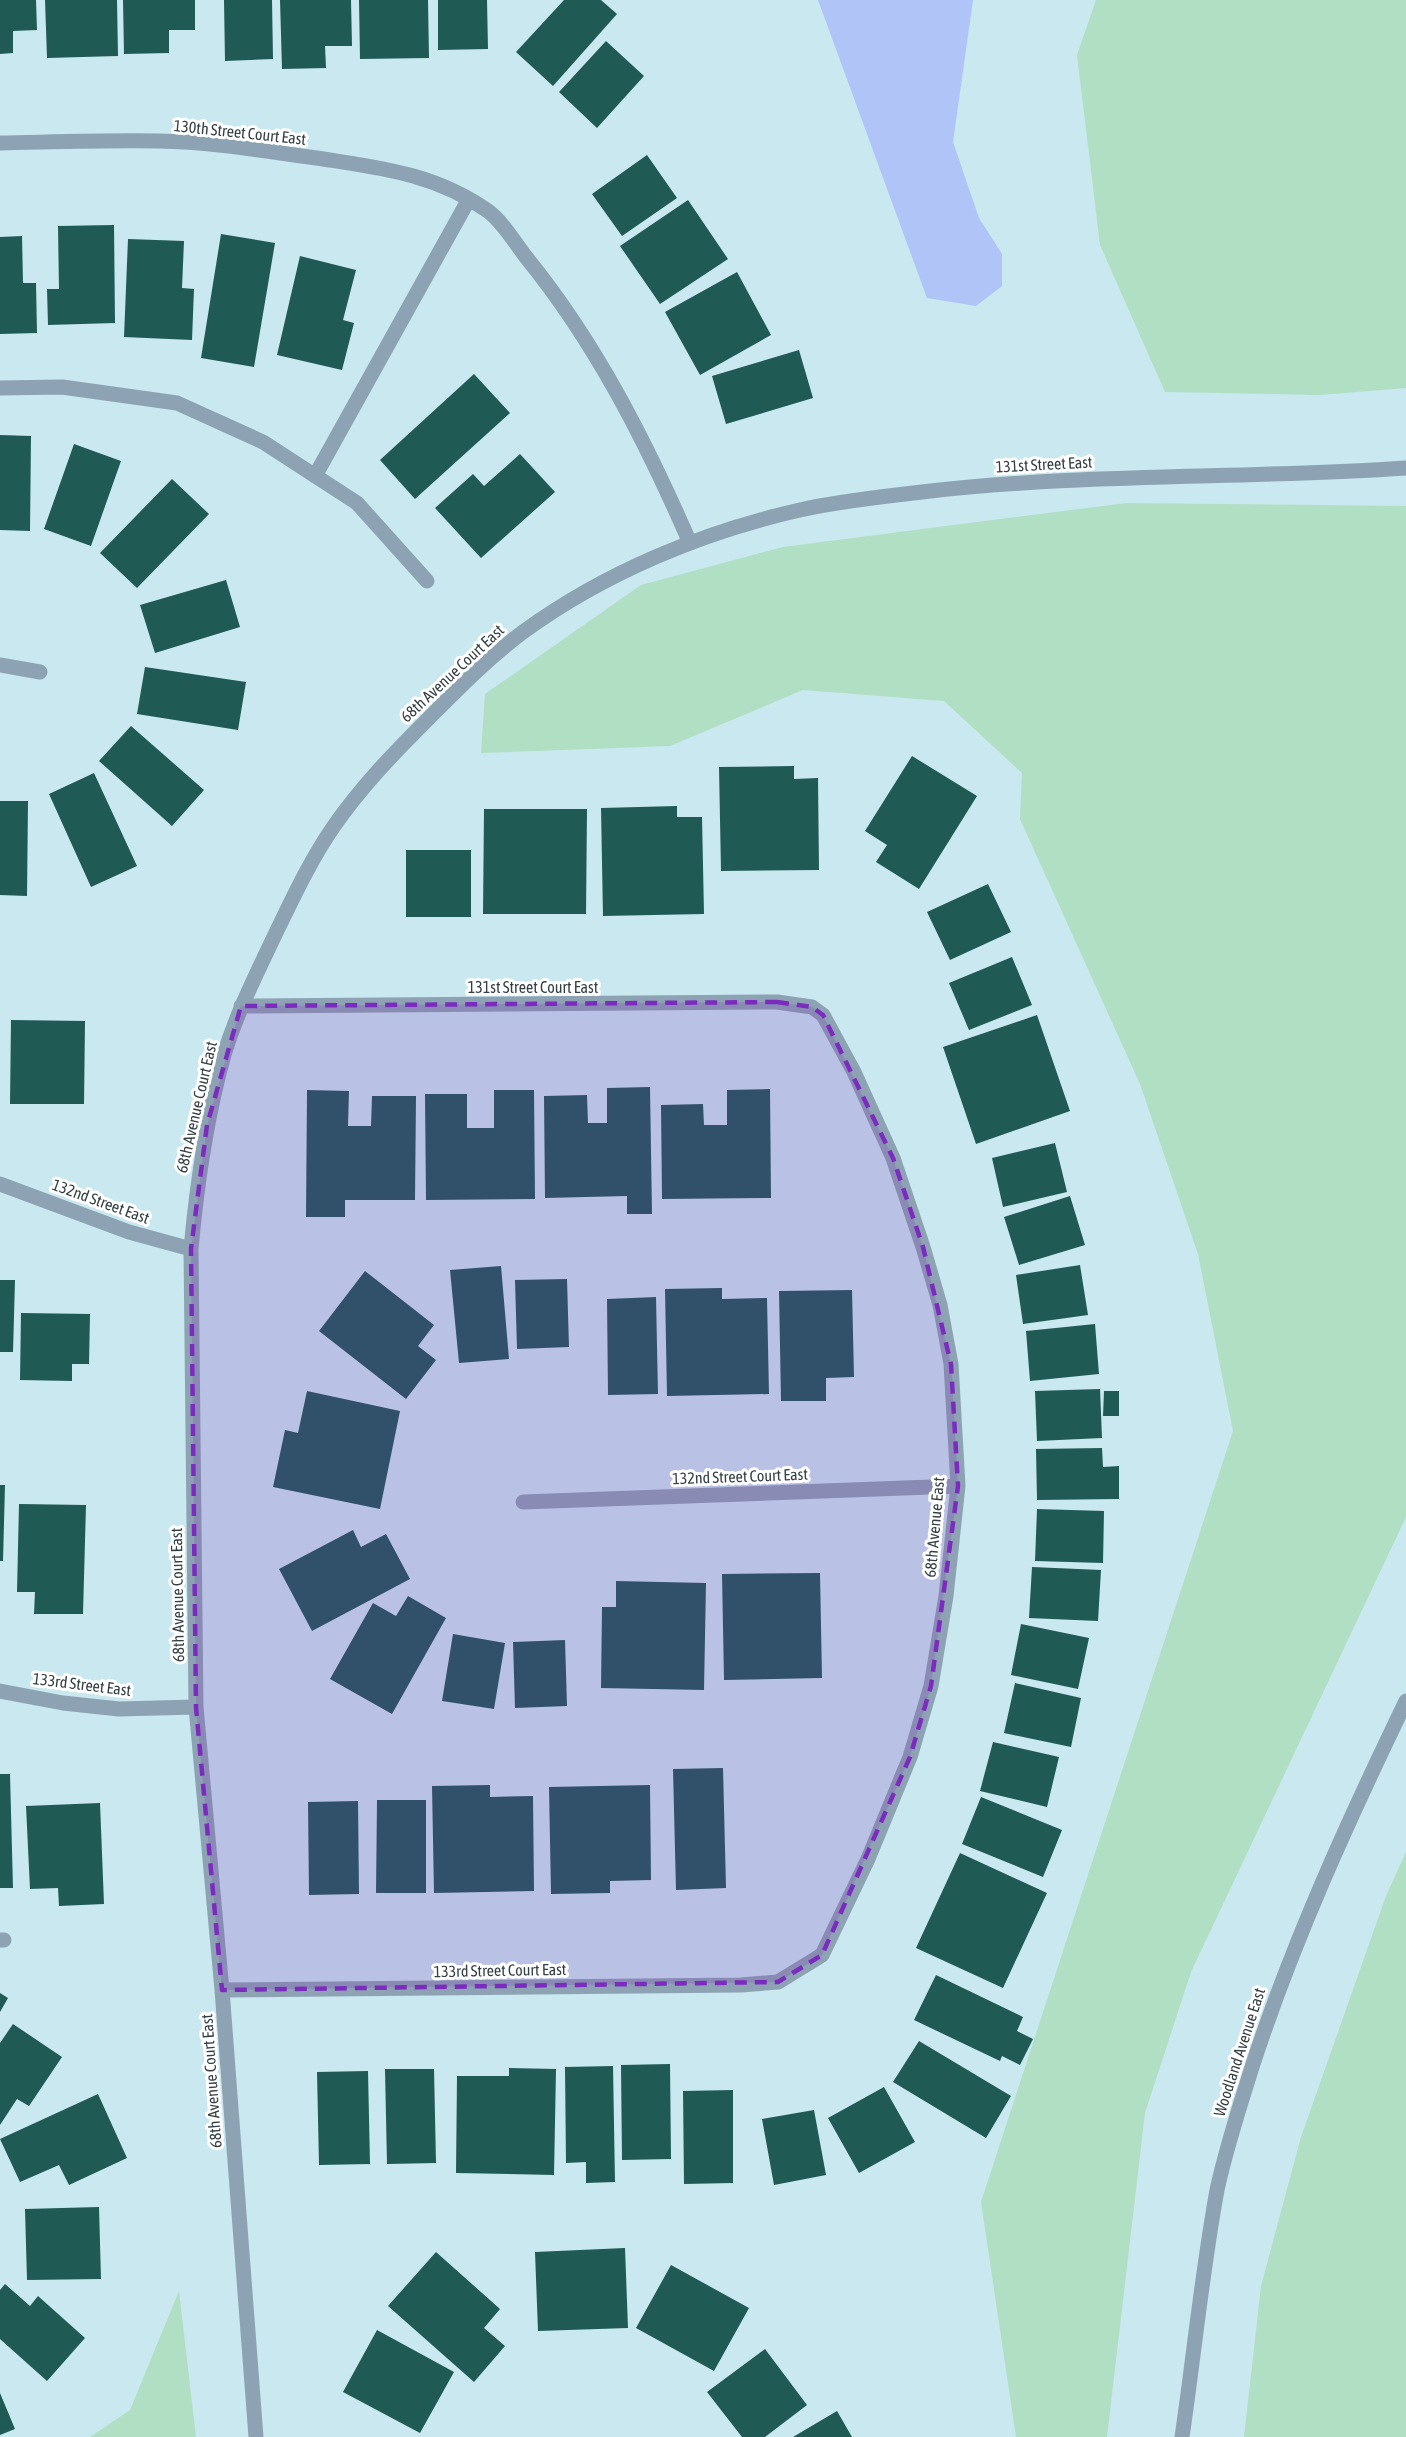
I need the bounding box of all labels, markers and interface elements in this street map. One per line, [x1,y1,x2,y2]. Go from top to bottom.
street label: 130th Street Court East [173,116,307,148]
street label: 131st Street East [995,452,1093,476]
street label: 68th Avenue Court East [397,620,508,725]
street label: 131st Street Court East [468,978,599,996]
street label: 68th Avenue Court East [172,1039,220,1175]
street label: 132nd Street East [50,1175,152,1227]
street label: 132nd Street Court East [672,1465,809,1487]
street label: 68th Avenue East [921,1476,947,1578]
street label: 68th Avenue Court East [167,1527,187,1662]
street label: 133rd Street East [32,1669,133,1699]
street label: 133rd Street Court East [434,1960,567,1980]
street label: Woodland Avenue East [1210,1985,1268,2118]
street label: 68th Avenue Court East [197,2013,225,2149]

